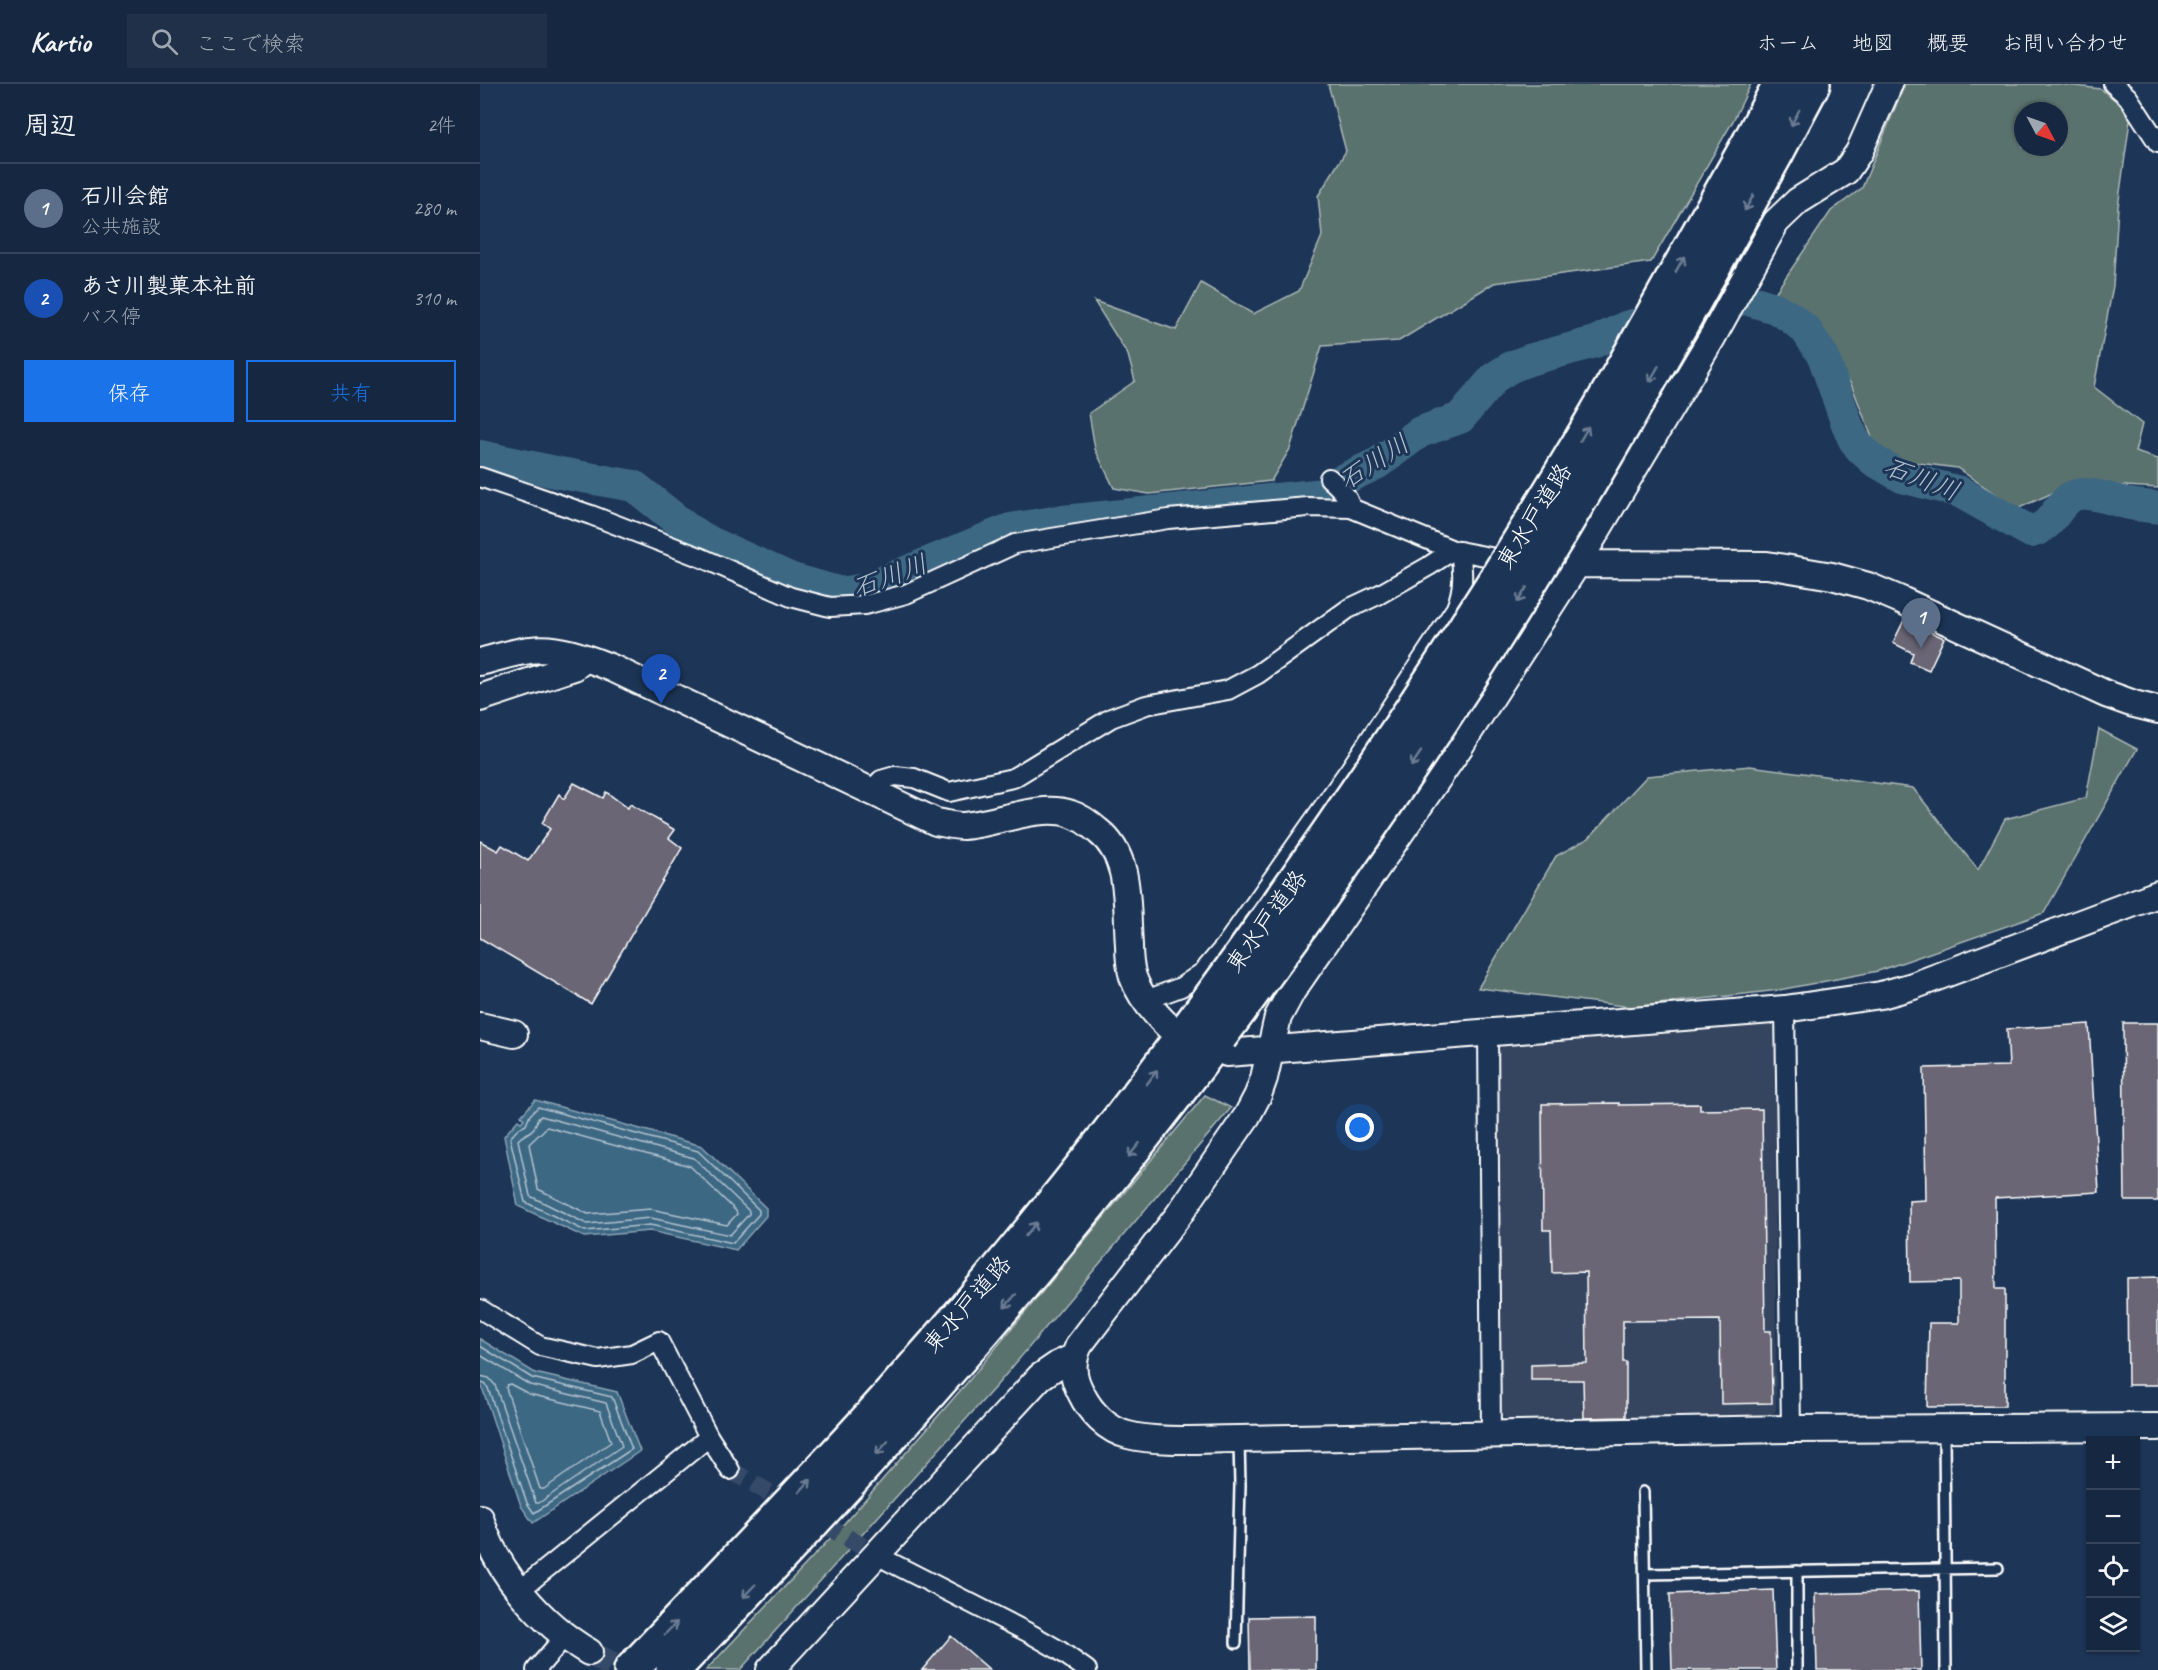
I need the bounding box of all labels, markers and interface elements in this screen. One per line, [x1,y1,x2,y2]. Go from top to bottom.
search box [127,14,547,68]
text: Kartio [30,24,91,59]
icon: search [148,25,181,58]
text: ここで検索 [196,30,306,58]
text: ホーム [1757,30,1819,56]
text: 地図 [1852,30,1894,56]
text: 概要 [1927,30,1969,56]
text: お問い合わせ [2002,30,2128,56]
north arrow [2014,102,2068,156]
text: 周辺 [24,109,76,142]
one-way arrow [1789,109,1801,126]
text: 2件 [427,113,456,138]
text: 石川会館 [81,182,169,210]
one-way arrow [1743,194,1754,212]
text: 1 [39,196,48,221]
text: 280 m [413,196,456,221]
text: 公共施設 [81,214,161,239]
one-way arrow [1674,256,1686,273]
text: あさ川製菓本社前 [81,272,256,300]
text: 2 [39,286,48,311]
text: 310 m [413,286,456,311]
text: バス停 [81,304,141,329]
button: 保存 [24,360,234,422]
button: 共有 [246,360,456,422]
one-way arrow [1648,365,1660,382]
one-way arrow [1578,426,1590,443]
water label: 石川川 [1332,427,1416,497]
water label: 石川川 [1880,450,1964,508]
street label: 東水戸道路 [1489,457,1579,575]
water label: 石川川 [848,547,932,605]
one-way arrow [1515,586,1527,603]
pin: 1 [1902,598,1940,648]
pin: 2 [642,654,681,704]
one-way arrow [1410,750,1422,767]
street label: 東水戸道路 [1219,864,1313,978]
one-way arrow [1146,1069,1158,1085]
your location [1345,1113,1374,1142]
one-way arrow [1127,1142,1140,1158]
one-way arrow [1024,1221,1037,1237]
street label: 東水戸道路 [916,1249,1018,1359]
one-way arrow [1003,1293,1017,1308]
map controls [2086,1436,2140,1652]
button: + [2086,1436,2140,1490]
one-way arrow [875,1440,889,1455]
one-way arrow [798,1479,812,1494]
button: − [2086,1490,2140,1544]
button: locate [2086,1544,2140,1598]
one-way arrow [742,1583,757,1598]
button: layers [2086,1598,2140,1652]
one-way arrow [664,1620,678,1635]

